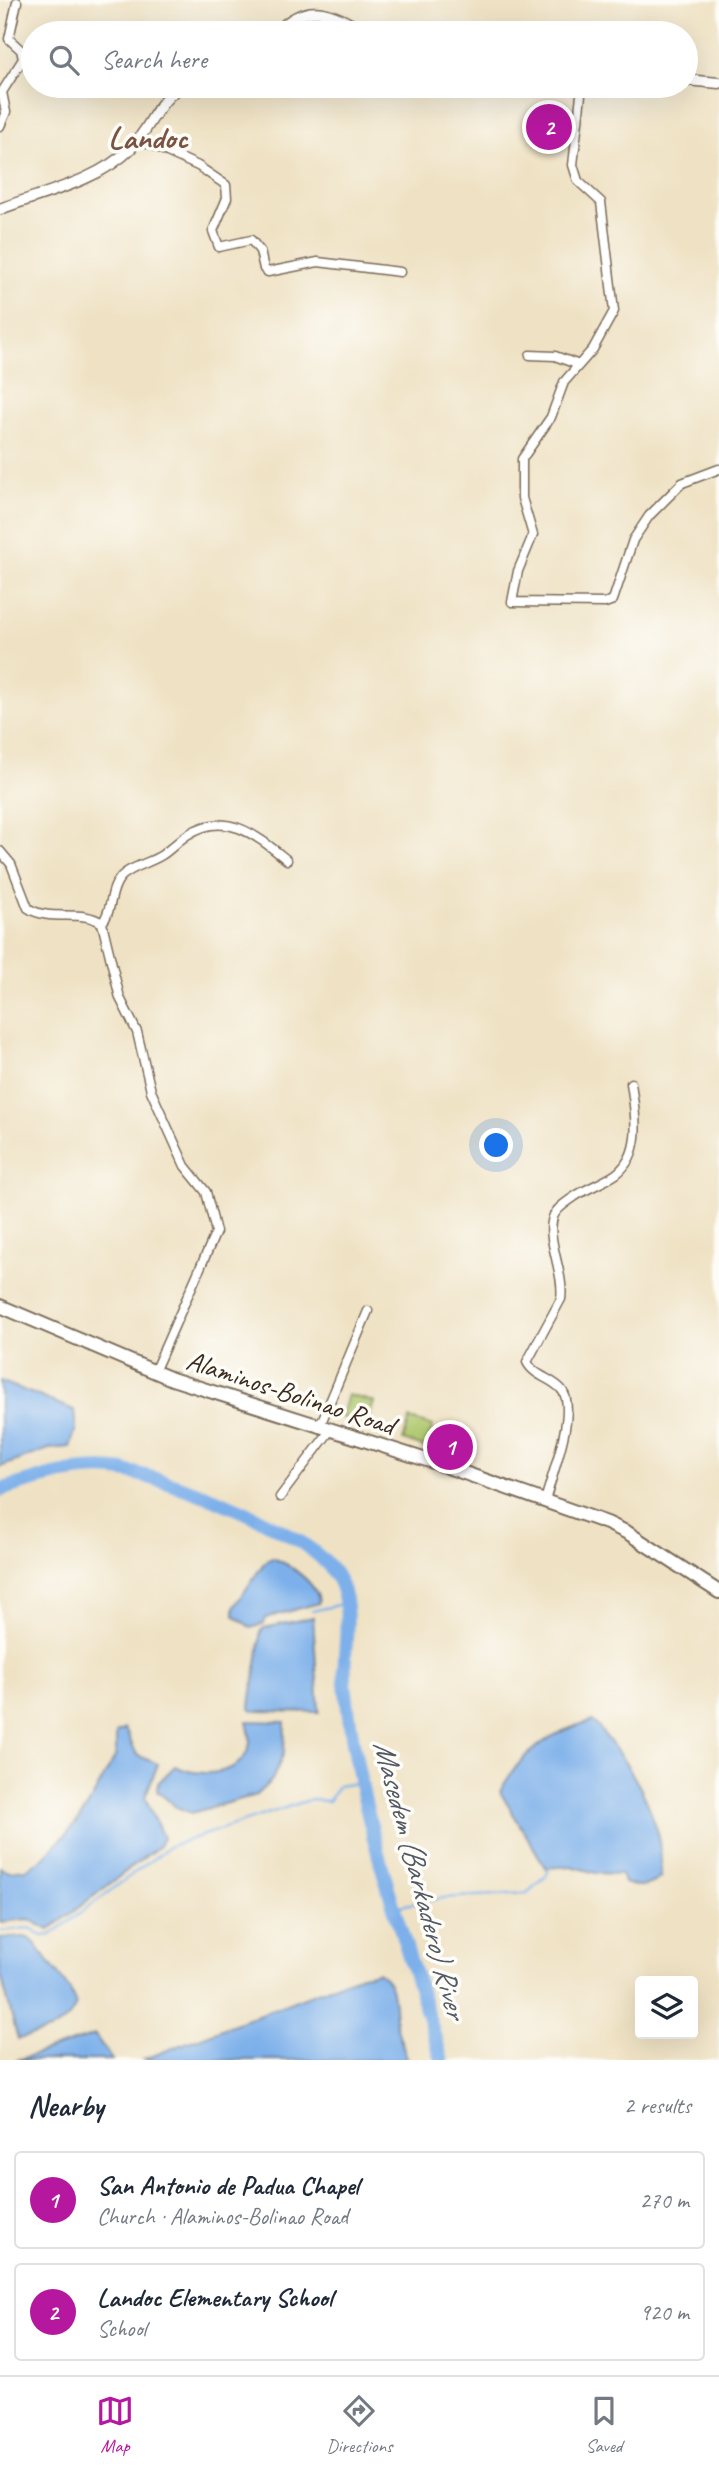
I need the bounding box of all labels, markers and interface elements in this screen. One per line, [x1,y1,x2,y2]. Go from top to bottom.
search box [21,21,698,98]
icon: search [45,41,83,79]
text: Search here [101,43,207,76]
pin: 2 [526,101,572,153]
district label: Landoc [108,117,188,158]
your location [479,1128,513,1162]
street label: Alaminos-Bolinao Road [182,1342,403,1444]
pin: 1 [427,1421,473,1473]
water label: Masedem (Barkadero) River [365,1736,476,2026]
map controls [635,1976,698,2039]
button: layers [635,1976,698,2039]
text: Nearby [28,2087,104,2125]
text: 2 results [624,2091,691,2120]
text: San Antonio de Padua Chapel [97,2169,359,2202]
text: 1 [48,2186,58,2215]
text: 270 m [640,2186,689,2215]
text: Church · Alaminos-Bolinao Road [97,2202,348,2231]
text: Landoc Elementary School [97,2281,333,2314]
text: 2 [48,2298,58,2327]
text: 920 m [640,2298,689,2327]
text: School [97,2314,146,2343]
tab: Map [96,2392,134,2458]
tab: Directions [326,2392,393,2458]
tab: Saved [585,2392,623,2458]

